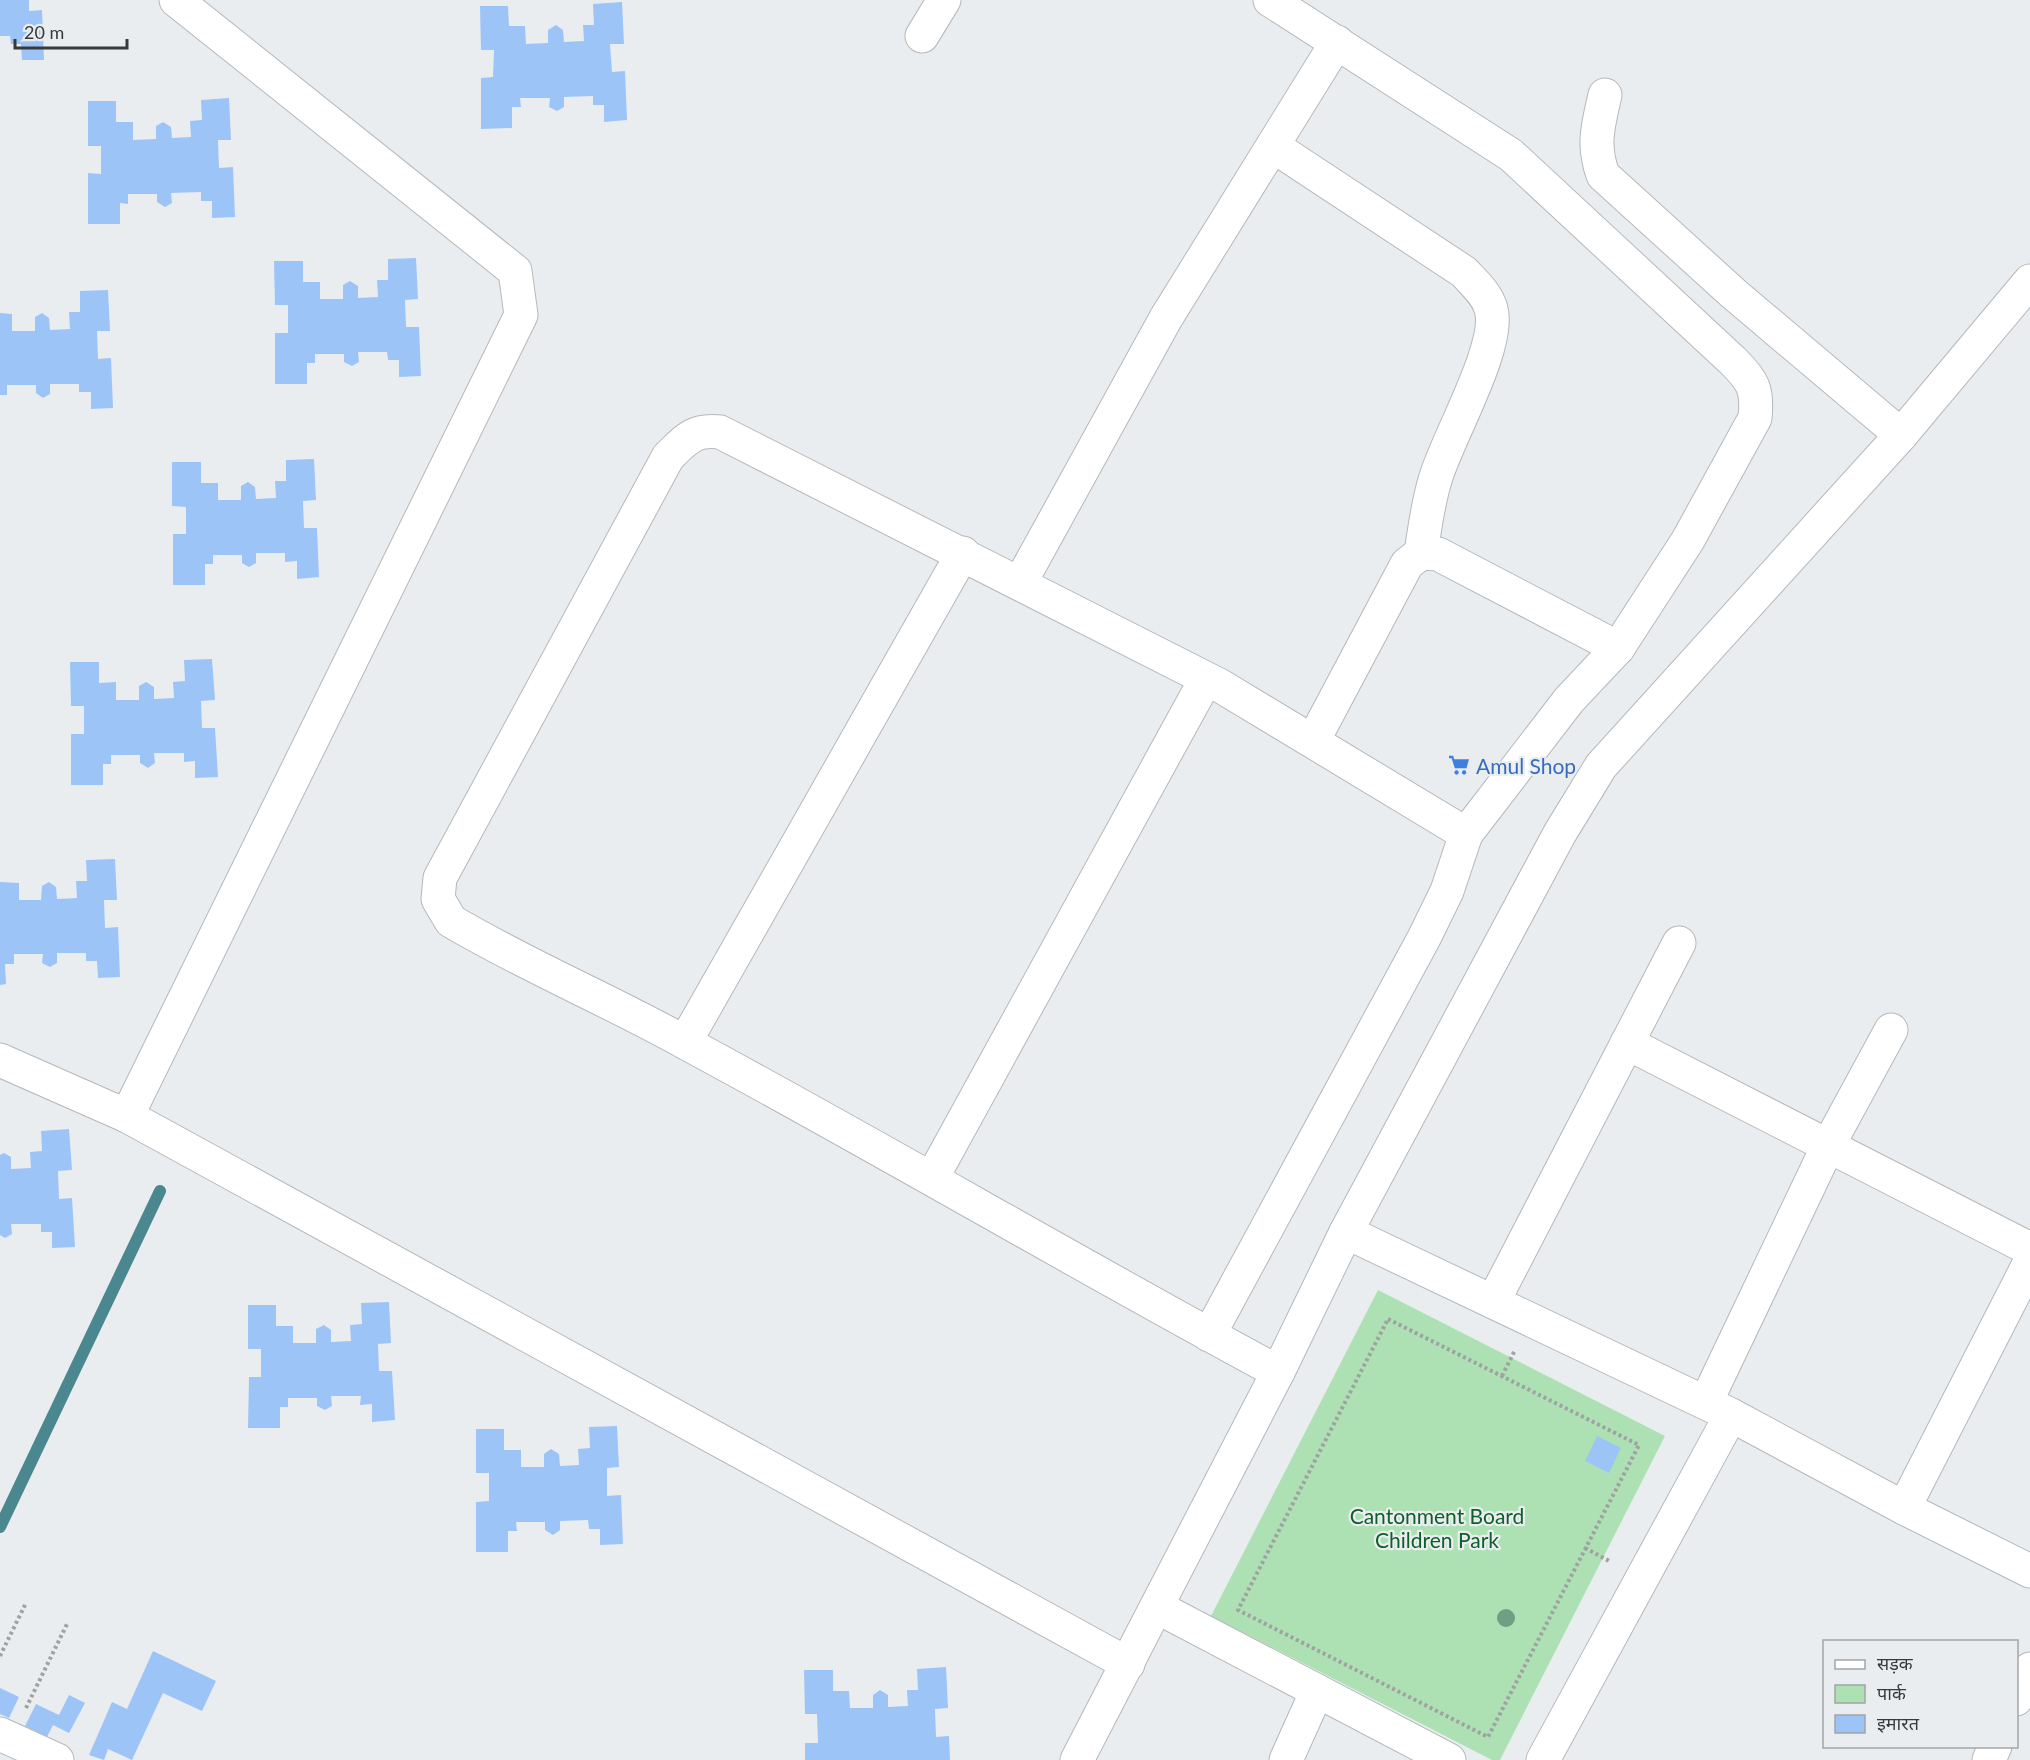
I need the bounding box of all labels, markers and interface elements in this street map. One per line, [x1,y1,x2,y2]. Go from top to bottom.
scale bar [15,12,128,50]
text: 20 m [24,21,64,43]
supermarket icon: Amul Shop [1447,753,1471,777]
place label: Amul Shop [1476,753,1576,778]
park label: Cantonment Board Children Park [1350,1503,1524,1552]
legend [1823,1640,2018,1748]
text: सड़क [1877,1652,1914,1674]
text: पार्क [1877,1682,1907,1704]
text: इमारत [1877,1712,1920,1734]

